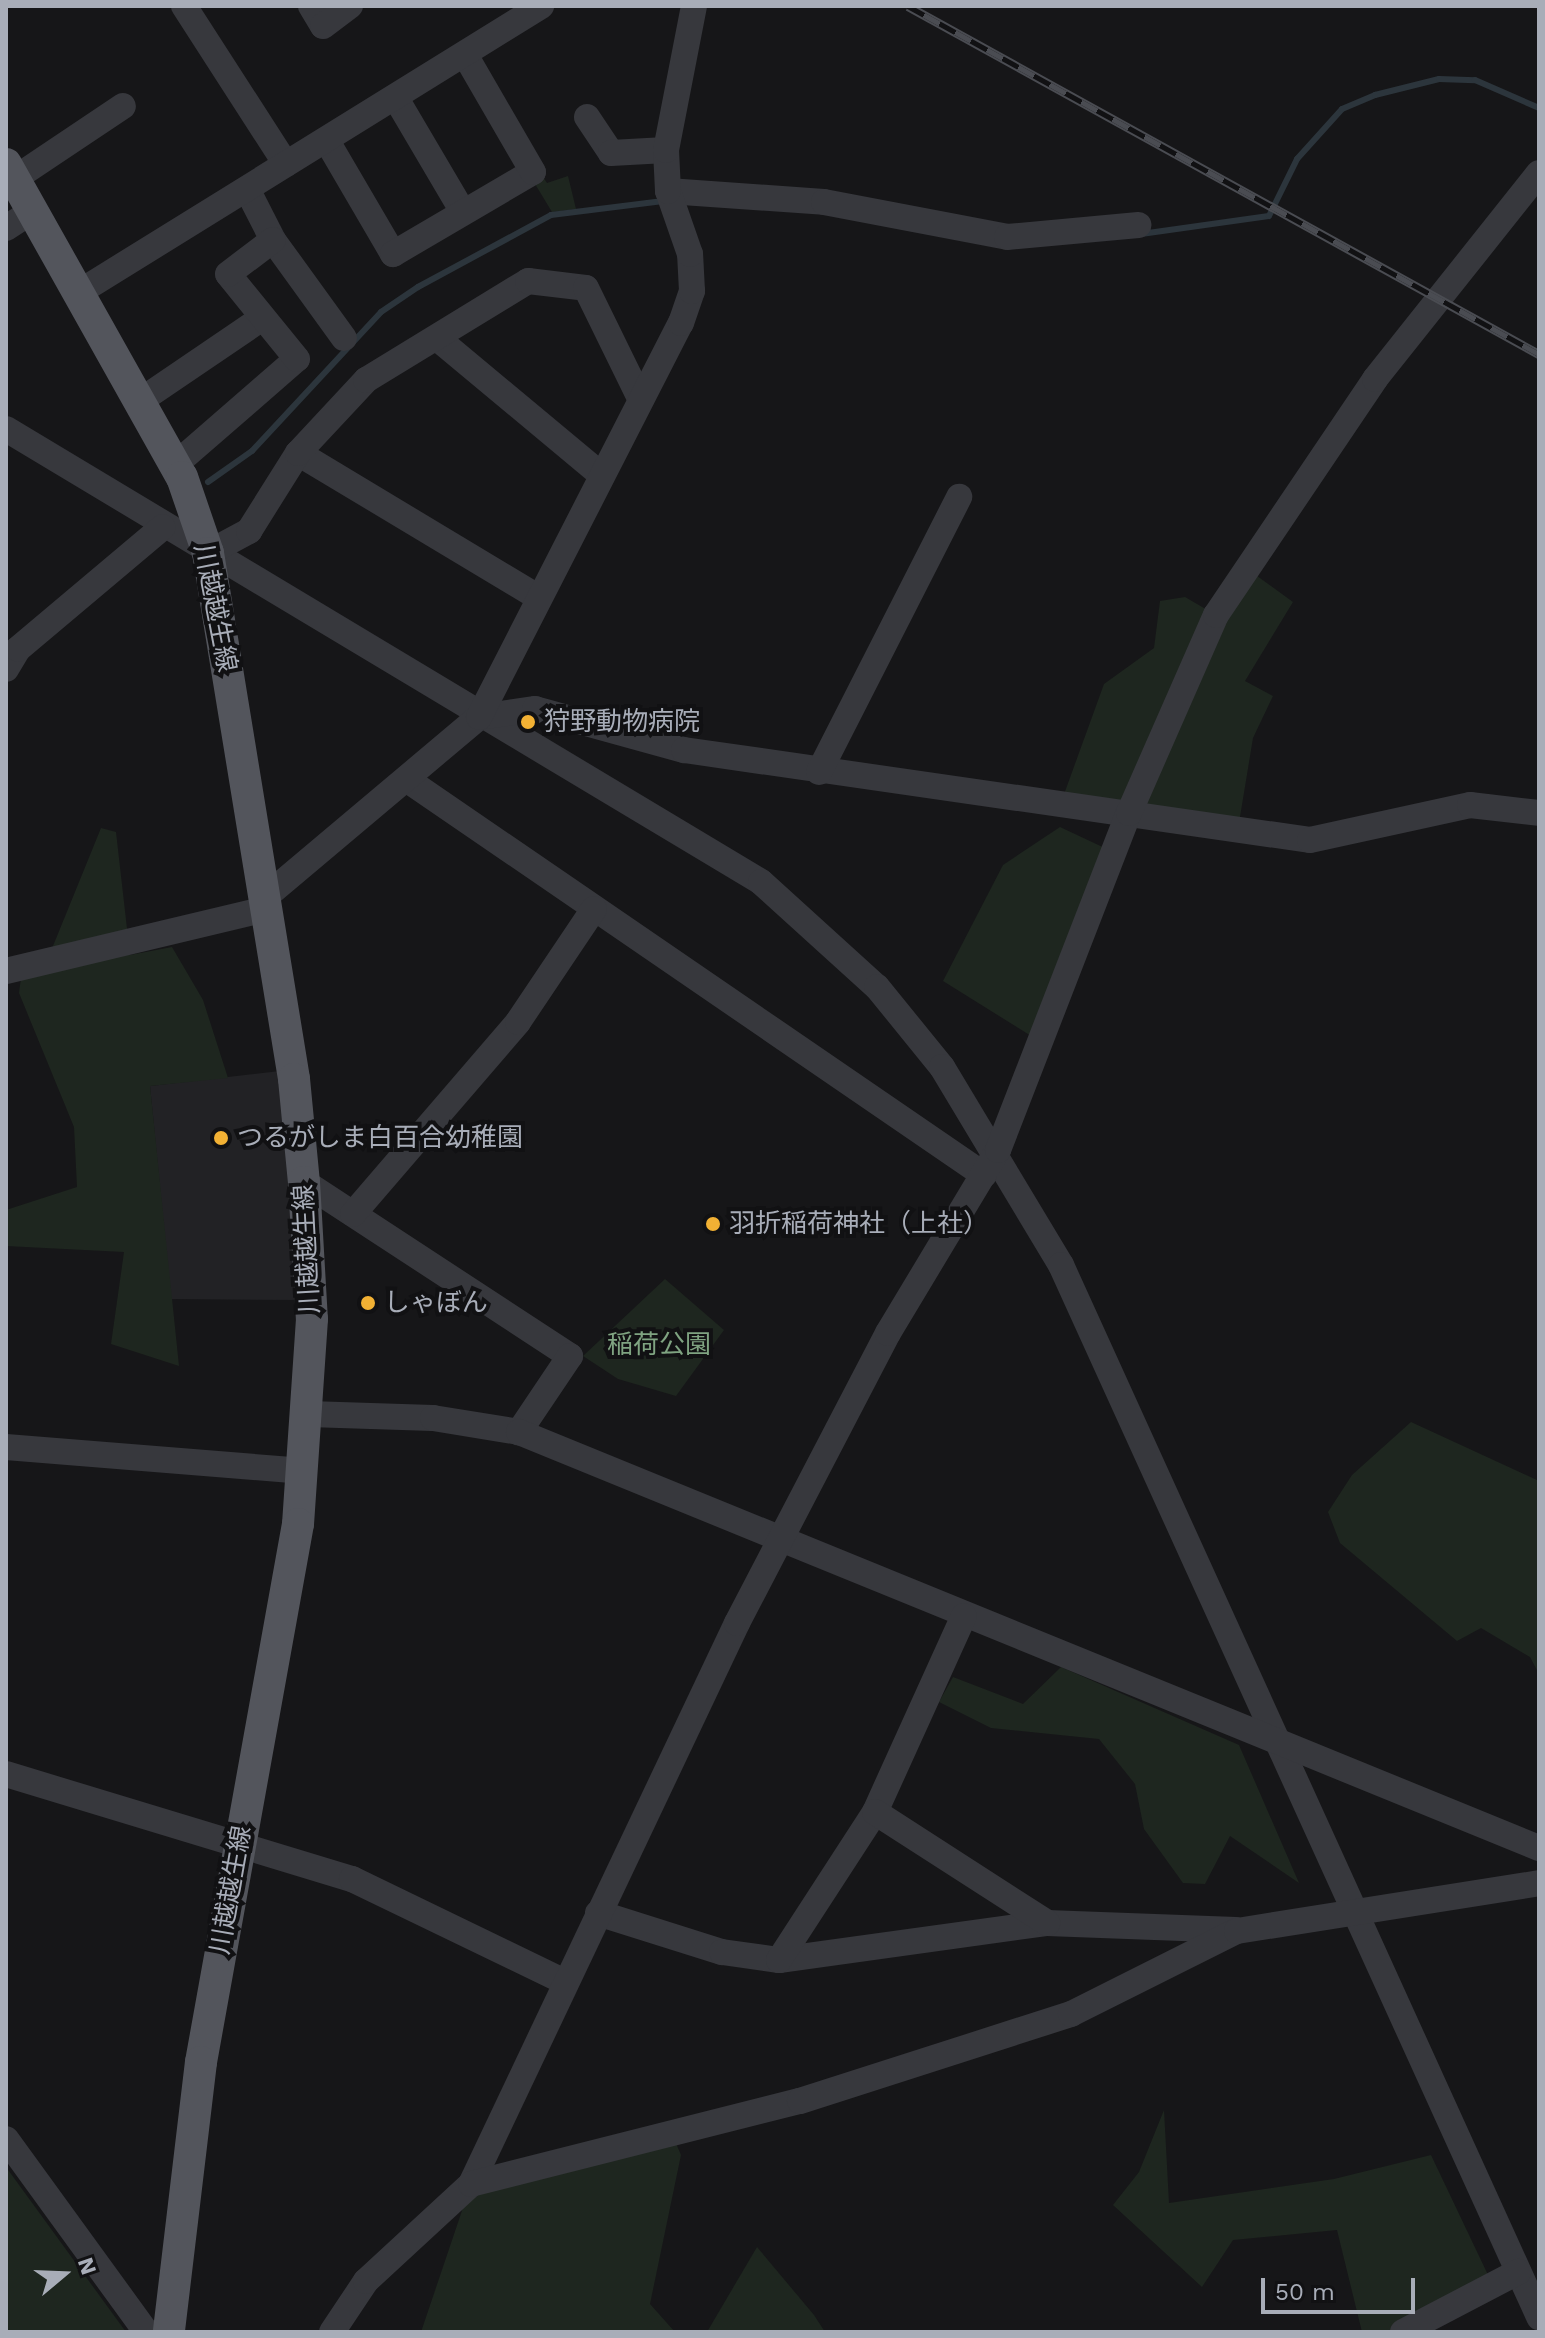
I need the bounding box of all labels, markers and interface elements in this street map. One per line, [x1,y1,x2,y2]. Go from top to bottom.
street label: 川越越生線 [187,541,243,675]
place label: 狩野動物病院 [544,706,700,738]
marker: 狩野動物病院 [519,713,537,731]
place label: つるがしま白百合幼稚園 [237,1122,523,1154]
marker: つるがしま白百合幼稚園 [212,1129,230,1147]
street label: 川越越生線 [288,1183,326,1315]
place label: 羽折稲荷神社（上社） [729,1208,989,1240]
marker: 羽折稲荷神社（上社） [704,1215,722,1233]
place label: しゃぼん [384,1287,488,1319]
marker: しゃぼん [359,1294,377,1312]
park label: 稲荷公園 [607,1329,711,1361]
street label: 川越越生線 [204,1823,258,1957]
north arrow [24,2234,104,2314]
text: N [73,2254,102,2278]
scale bar [1265,2262,1419,2312]
text: 50 m [1275,2278,1335,2306]

